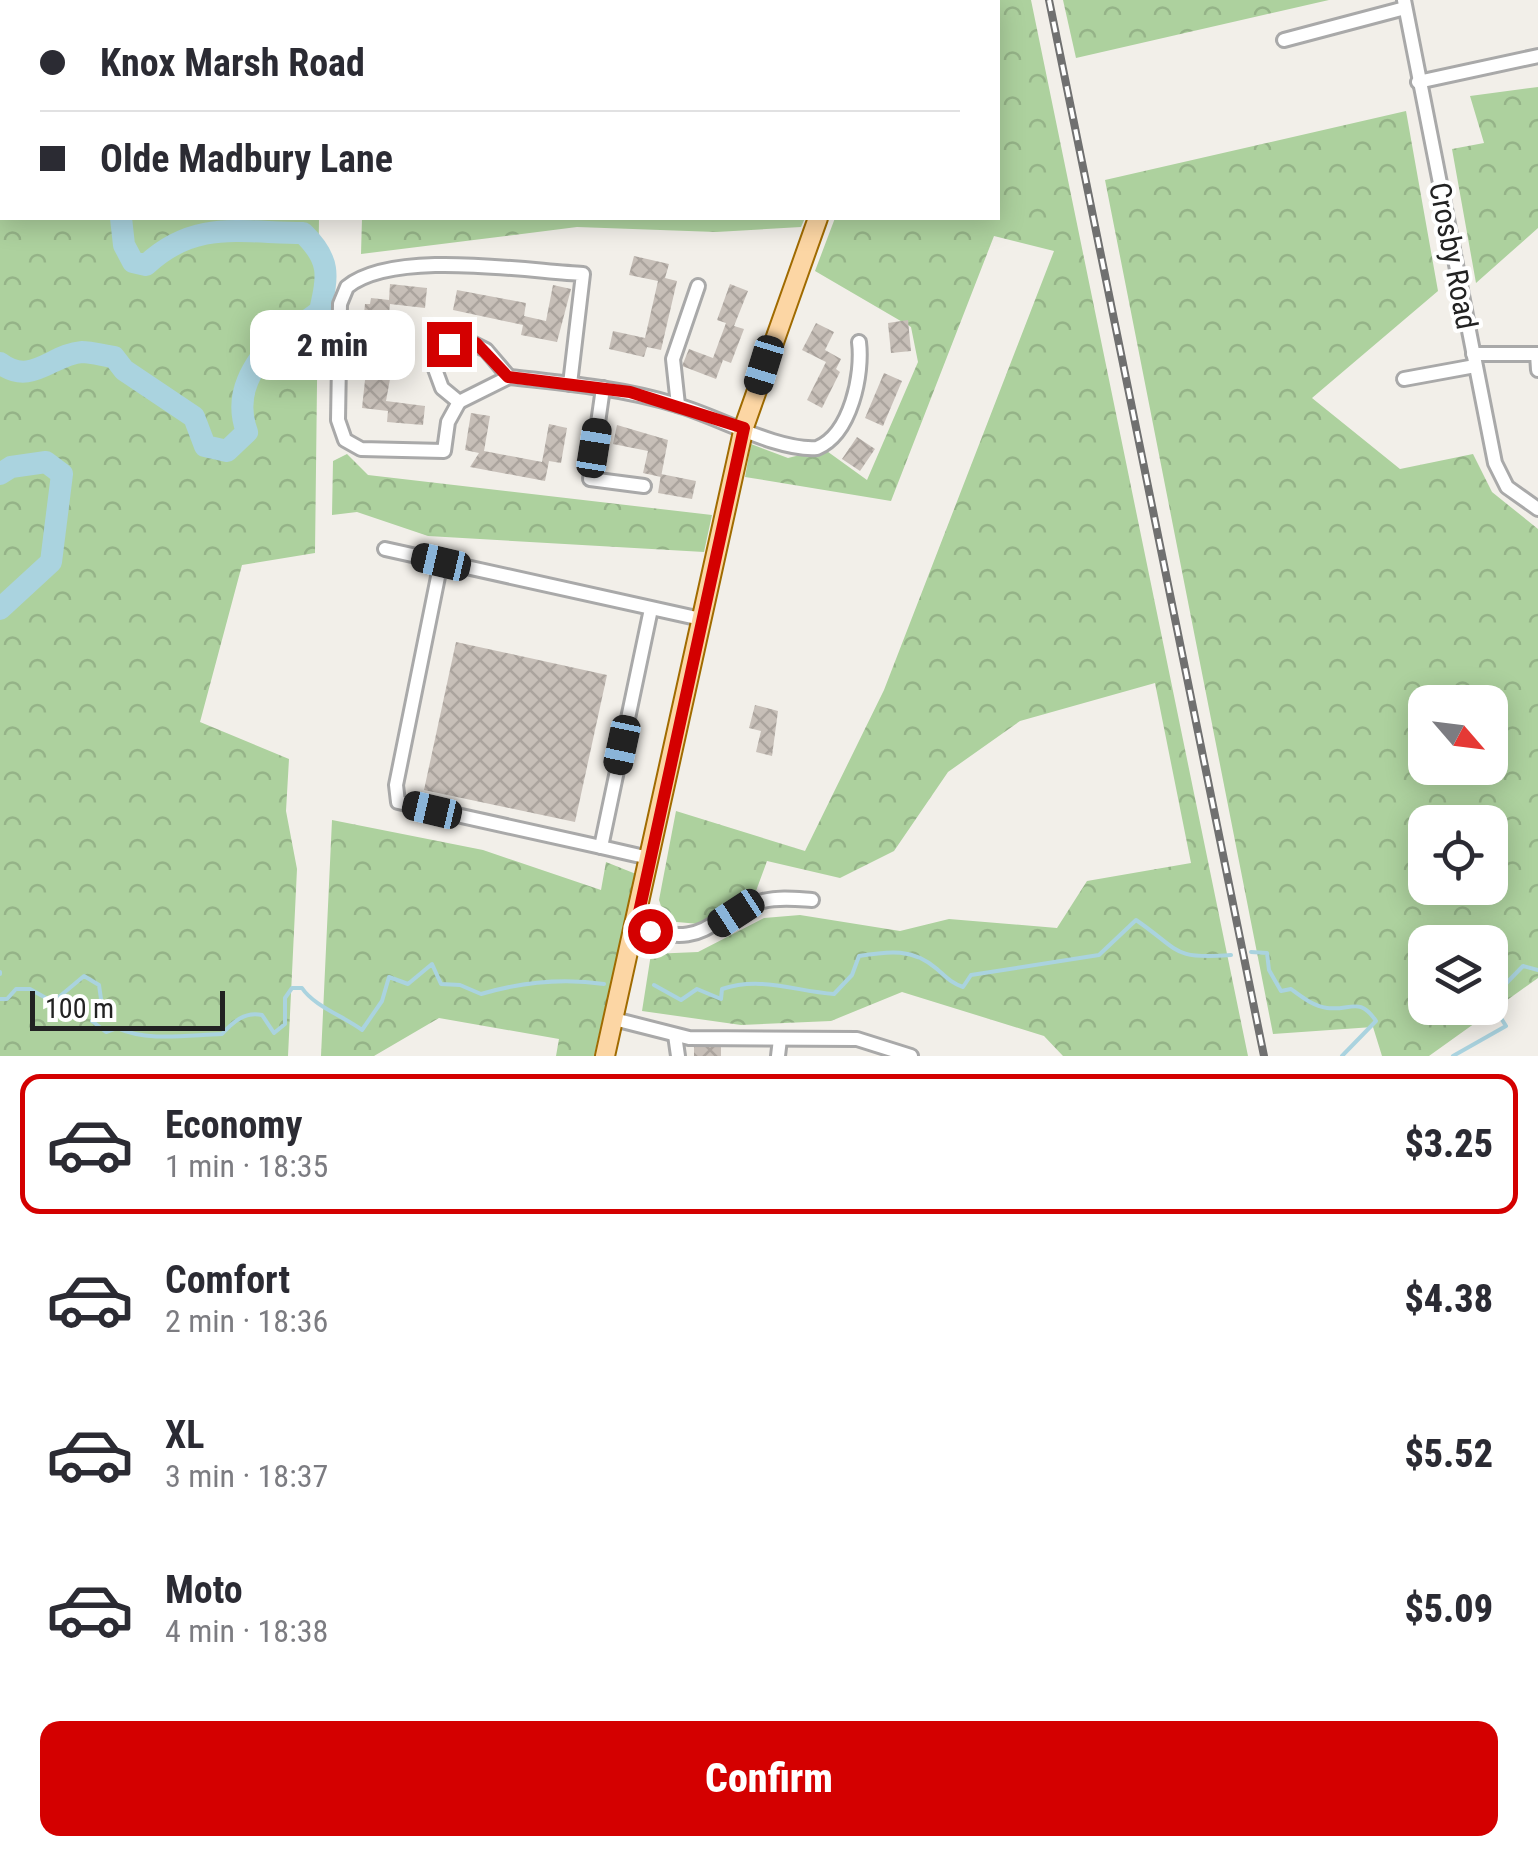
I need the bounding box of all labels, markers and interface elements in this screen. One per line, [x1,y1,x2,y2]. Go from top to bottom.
text: Knox Marsh Road [100,41,365,85]
text: Olde Madbury Lane [100,137,393,181]
street label: Crosby Road [1422,180,1485,332]
callout: 2 min [249,309,414,379]
route end [427,322,472,367]
text: 2 min [297,326,368,364]
car [741,332,787,398]
car [574,416,614,480]
car [408,541,474,583]
north arrow [1408,685,1508,785]
map controls [1408,685,1508,1025]
car [601,713,643,777]
car [399,789,465,831]
button: locate [1408,805,1508,905]
car [703,884,769,942]
route start [628,909,673,954]
button: layers [1408,925,1508,1025]
scale bar [30,986,225,1030]
text: 100 m [45,992,114,1025]
icon: car [45,1099,135,1189]
text: Economy [165,1103,302,1147]
text: $3.25 [1404,1122,1493,1166]
text: 1 min · 18:35 [165,1147,328,1185]
icon: car [45,1254,135,1344]
text: Comfort [165,1258,290,1302]
text: $4.38 [1404,1277,1493,1321]
text: 2 min · 18:36 [165,1302,328,1340]
icon: car [45,1409,135,1499]
text: XL [165,1413,204,1457]
text: $5.52 [1404,1432,1493,1476]
text: 3 min · 18:37 [165,1457,328,1495]
icon: car [45,1564,135,1654]
text: Moto [165,1568,243,1612]
text: $5.09 [1404,1587,1493,1631]
text: 4 min · 18:38 [165,1612,328,1650]
button: Confirm [40,1721,1498,1836]

